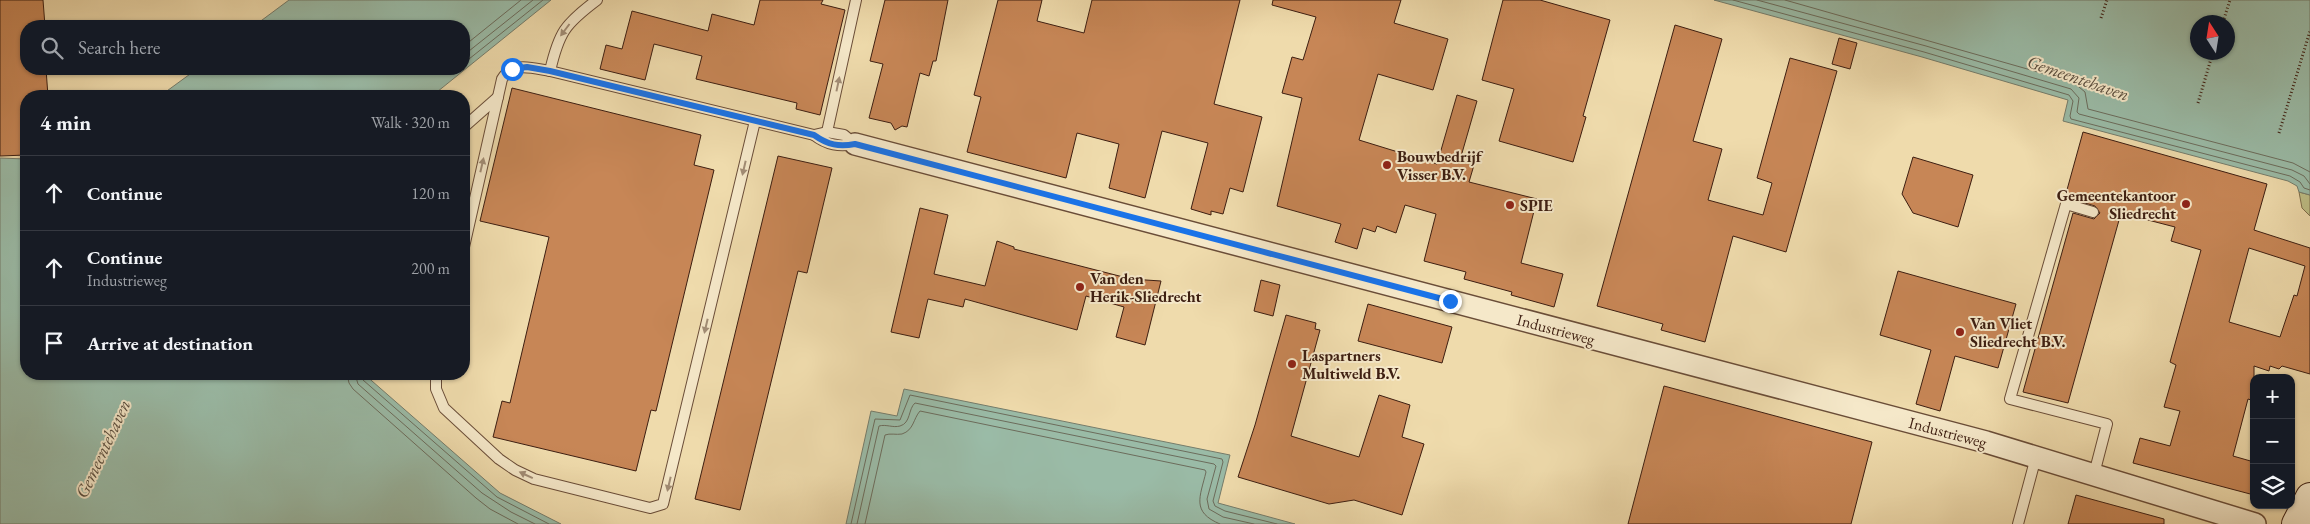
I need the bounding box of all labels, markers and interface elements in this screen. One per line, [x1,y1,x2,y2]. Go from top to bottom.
north arrow [2190,15,2235,60]
search box [20,20,470,75]
one-way arrow [560,23,570,37]
icon: search [38,34,66,62]
text: Search here [78,35,160,60]
water label: Gemeentehaven [2024,49,2132,106]
route start [501,58,524,81]
one-way arrow [834,76,842,92]
text: 4 min [40,109,91,136]
text: Walk · 320 m [371,112,450,133]
place label: Bouwbedrijf Visser B.V. [1397,146,1484,185]
one-way arrow [478,158,486,173]
marker: Bouwbedrijf Visser B.V. [1381,159,1393,171]
one-way arrow [740,161,748,176]
icon: ahead [40,179,68,207]
text: Continue [87,181,162,206]
text: 120 m [411,183,450,204]
place label: Gemeentekantoor Sliedrecht [2057,185,2176,224]
place label: SPIE [1520,195,1553,216]
marker: Gemeentekantoor Sliedrecht [2180,198,2192,210]
marker: SPIE [1504,199,1516,211]
text: Continue [87,245,162,270]
icon: ahead [40,254,68,282]
text: 200 m [411,258,450,279]
place label: Van den Herik-Sliedrecht [1090,268,1202,307]
text: Industrieweg [87,270,167,291]
marker: Van den Herik-Sliedrecht [1074,281,1086,293]
route end [1439,290,1462,313]
street label: Industrieweg [1515,309,1598,350]
place label: Van Vliet Sliedrecht B.V. [1970,313,2065,352]
one-way arrow [702,319,710,334]
marker: Van Vliet Sliedrecht B.V. [1954,326,1966,338]
icon: arrive [40,329,68,357]
text: Arrive at destination [87,331,253,356]
place label: Laspartners Multiweld B.V. [1302,345,1400,384]
marker: Laspartners Multiweld B.V. [1286,358,1298,370]
map controls [2250,374,2295,509]
button: + [2250,374,2295,419]
water label: Gemeentehaven [70,396,135,502]
street label: Industrieweg [1907,412,1990,453]
button: − [2250,419,2295,464]
button: layers [2250,464,2295,509]
one-way arrow [519,471,533,479]
one-way arrow [665,477,673,492]

